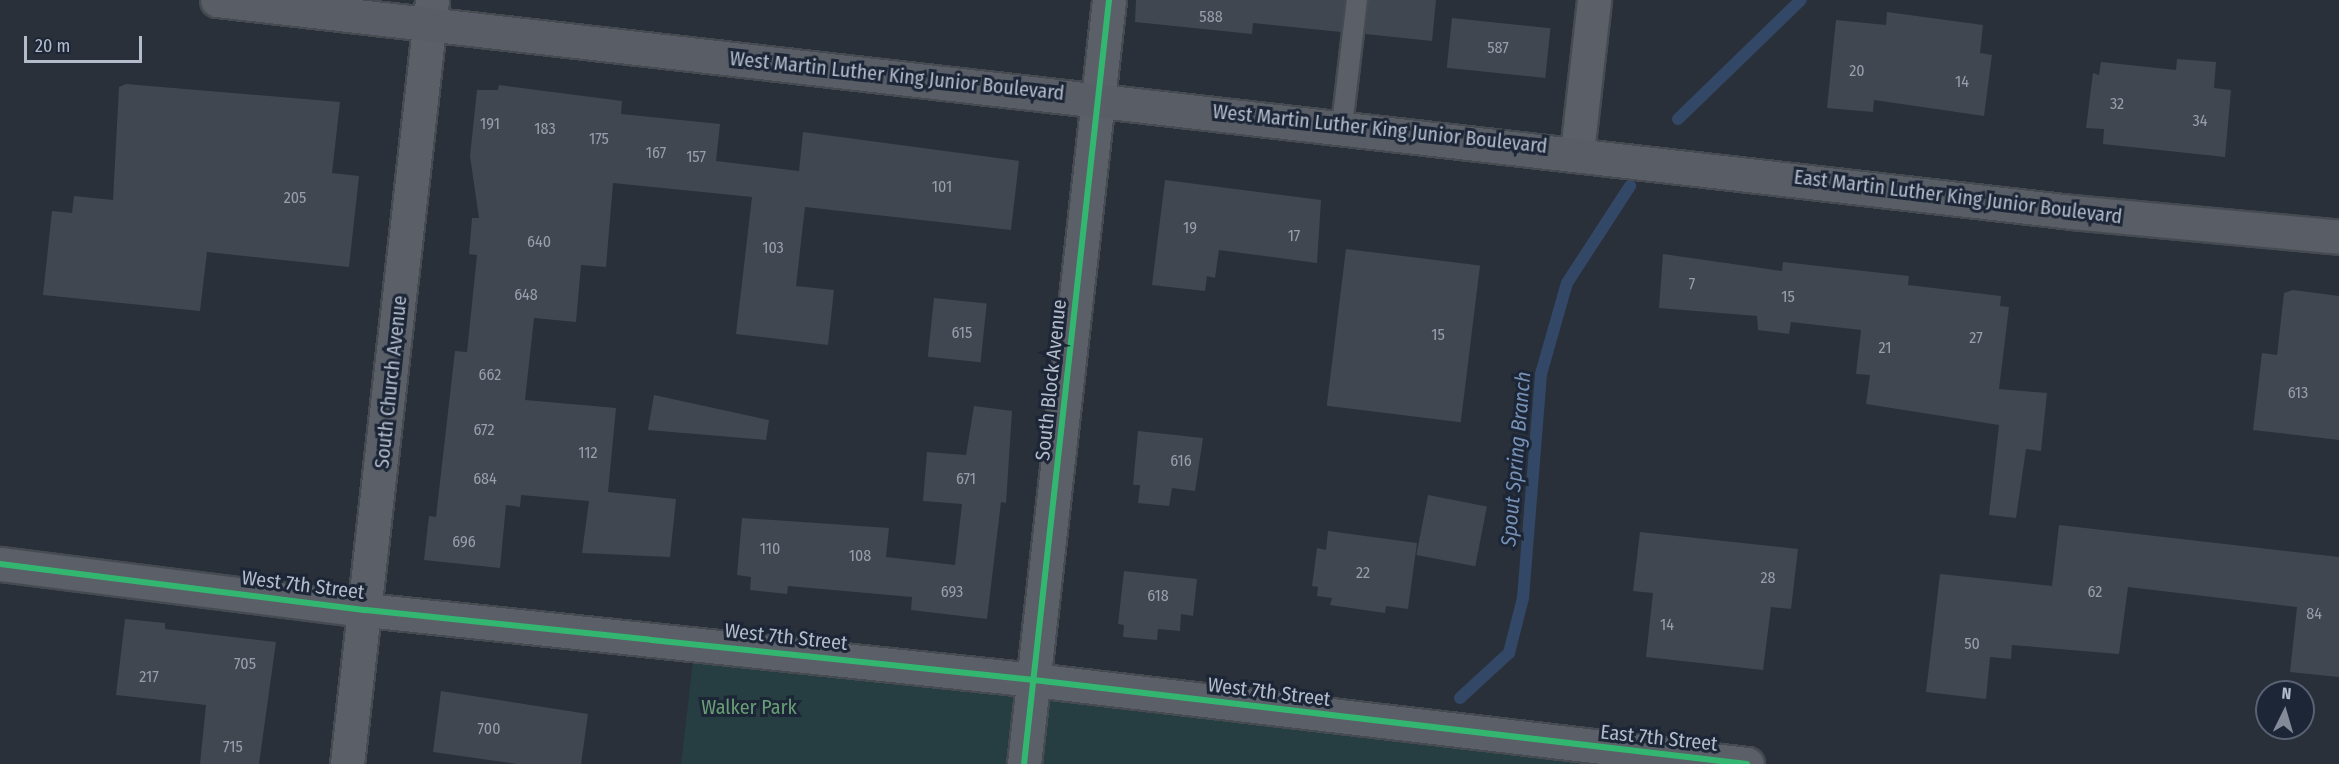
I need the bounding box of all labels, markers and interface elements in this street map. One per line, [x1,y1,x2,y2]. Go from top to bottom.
house number: 588 [1199,7,1223,27]
scale bar [27,24,146,62]
text: 20 m [35,35,70,57]
house number: 587 [1487,38,1509,58]
street label: West Martin Luther King Junior Boulevard [728,46,1066,106]
house number: 20 [1849,61,1865,81]
house number: 14 [1955,72,1969,92]
house number: 32 [2110,94,2124,114]
street label: West Martin Luther King Junior Boulevard [1211,99,1549,159]
house number: 34 [2193,111,2207,131]
house number: 191 [480,114,500,134]
house number: 183 [534,119,556,139]
house number: 175 [589,129,609,149]
house number: 167 [646,143,666,163]
house number: 157 [686,147,706,167]
street label: East Martin Luther King Junior Boulevard [1793,165,2123,229]
house number: 101 [932,177,952,197]
house number: 205 [284,188,306,208]
house number: 19 [1183,218,1197,238]
house number: 17 [1288,226,1300,246]
house number: 640 [527,232,551,252]
house number: 103 [762,238,784,258]
house number: 7 [1689,274,1695,294]
house number: 648 [514,285,538,305]
house number: 15 [1781,287,1795,307]
street label: South Church Avenue [370,294,412,470]
street label: South Block Avenue [1031,298,1071,462]
house number: 615 [952,323,972,343]
house number: 15 [1431,325,1445,345]
house number: 27 [1969,328,1983,348]
house number: 21 [1879,338,1891,358]
house number: 662 [479,365,501,385]
water label: Spout Spring Branch [1496,370,1536,548]
house number: 613 [2288,383,2308,403]
house number: 672 [474,420,494,440]
house number: 112 [578,443,598,463]
house number: 616 [1170,451,1192,471]
house number: 684 [473,469,497,489]
house number: 671 [956,469,976,489]
house number: 696 [452,532,476,552]
house number: 110 [760,539,780,559]
house number: 108 [849,546,871,566]
house number: 22 [1356,563,1370,583]
street label: West 7th Street [240,566,366,604]
house number: 28 [1760,568,1776,588]
house number: 693 [941,582,963,602]
house number: 62 [2088,582,2102,602]
house number: 618 [1147,586,1169,606]
house number: 84 [2306,604,2322,624]
house number: 14 [1660,615,1674,635]
street label: West 7th Street [723,619,849,655]
house number: 50 [1964,634,1980,654]
house number: 705 [234,654,256,674]
house number: 217 [139,667,159,687]
street label: West 7th Street [1206,673,1332,711]
north arrow [2255,680,2315,740]
text: N [2281,684,2292,703]
park label: Walker Park [701,695,797,719]
house number: 700 [478,719,500,739]
street label: East 7th Street [1599,720,1719,756]
house number: 715 [223,737,243,757]

